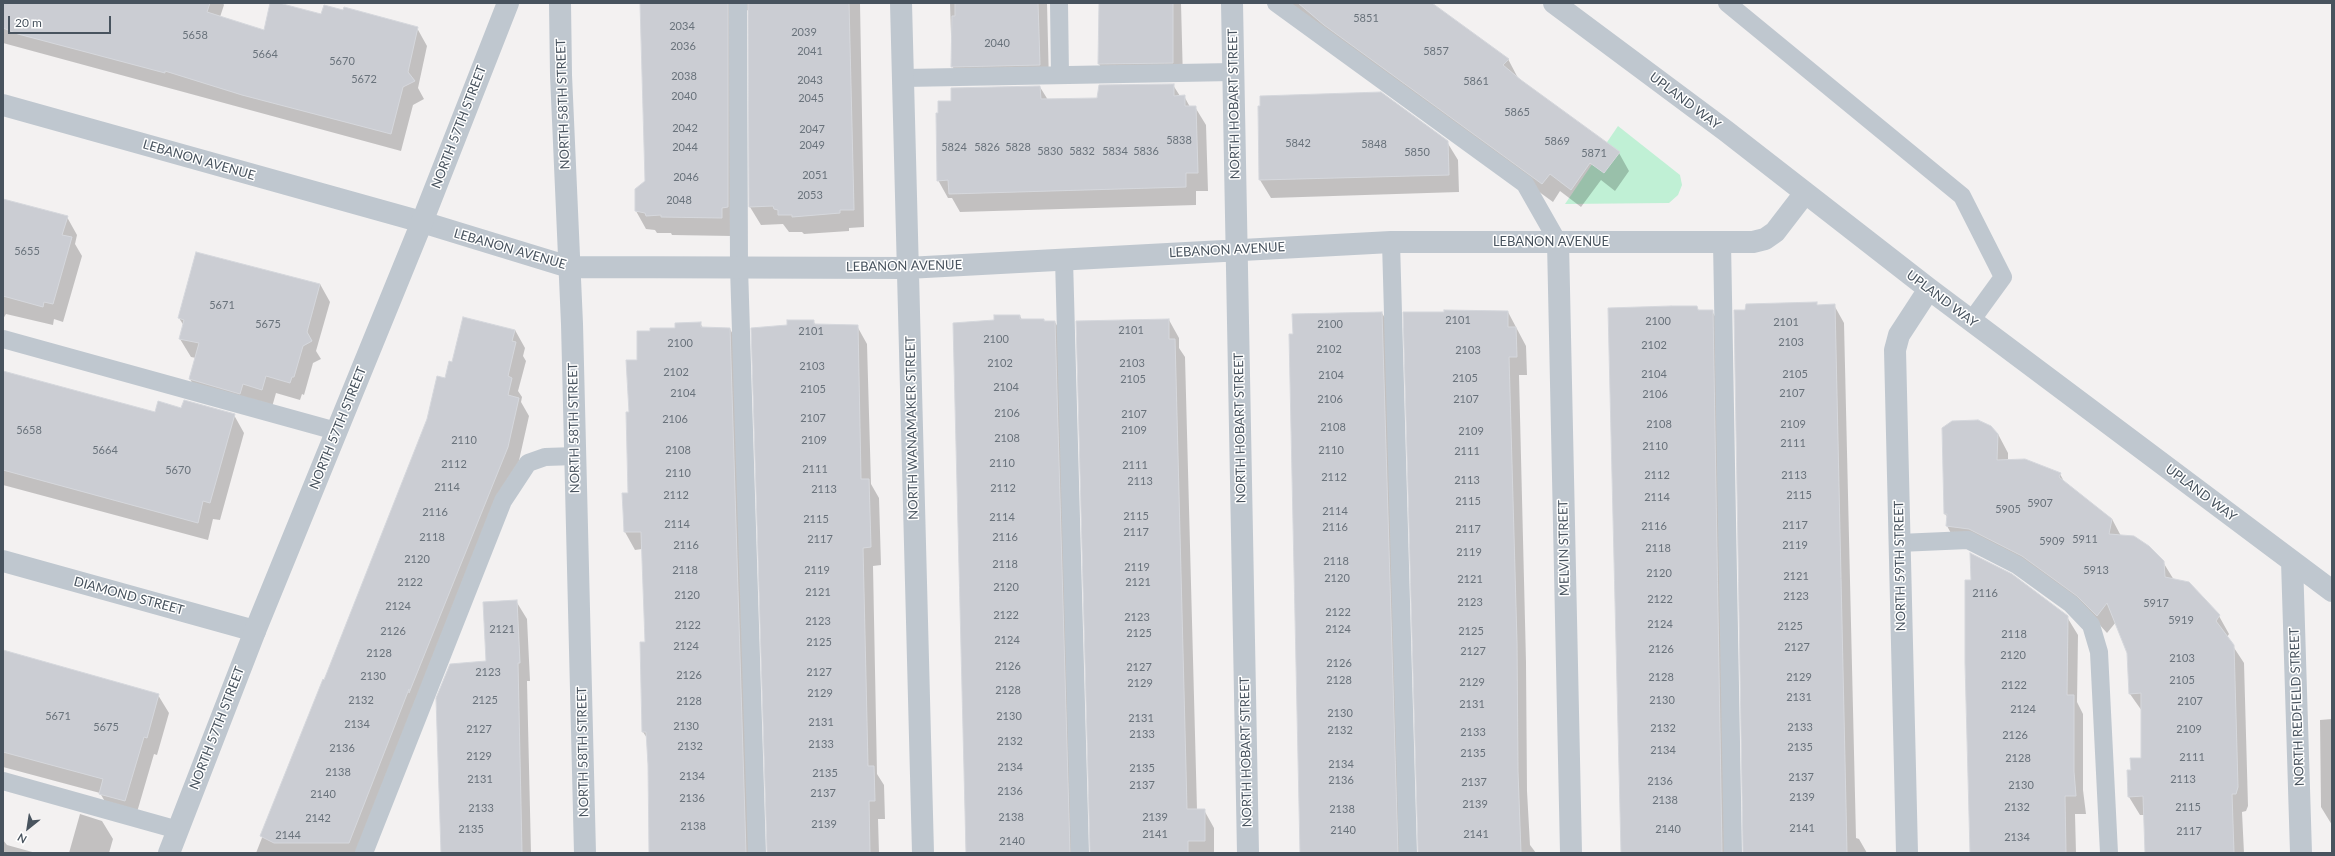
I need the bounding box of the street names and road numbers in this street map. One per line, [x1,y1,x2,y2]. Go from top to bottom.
street label: NORTH HOBART STREET [1225,28,1243,180]
street label: NORTH 58TH STREET [553,38,573,170]
street label: NORTH 57TH STREET [428,63,490,191]
street label: UPLAND WAY [1646,69,1724,133]
street label: LEBANON AVENUE [141,136,257,184]
street label: LEBANON AVENUE [452,225,568,273]
street label: LEBANON AVENUE [1493,234,1609,250]
street label: LEBANON AVENUE [1169,239,1285,261]
street label: LEBANON AVENUE [846,257,962,275]
street label: UPLAND WAY [1903,267,1981,331]
street label: NORTH WANAMAKER STREET [903,336,921,520]
street label: NORTH HOBART STREET [1231,352,1249,504]
street label: NORTH 58TH STREET [565,363,583,493]
street label: NORTH 57TH STREET [306,364,370,492]
street label: UPLAND WAY [2162,461,2240,525]
street label: MELVIN STREET [1555,500,1573,596]
street label: NORTH 59TH STREET [1891,501,1909,631]
street label: DIAMOND STREET [72,574,186,618]
street label: NORTH REDFIELD STREET [2286,627,2308,787]
street label: NORTH 57TH STREET [186,664,248,792]
street label: NORTH HOBART STREET [1237,676,1255,828]
street label: NORTH 58TH STREET [574,687,592,817]

